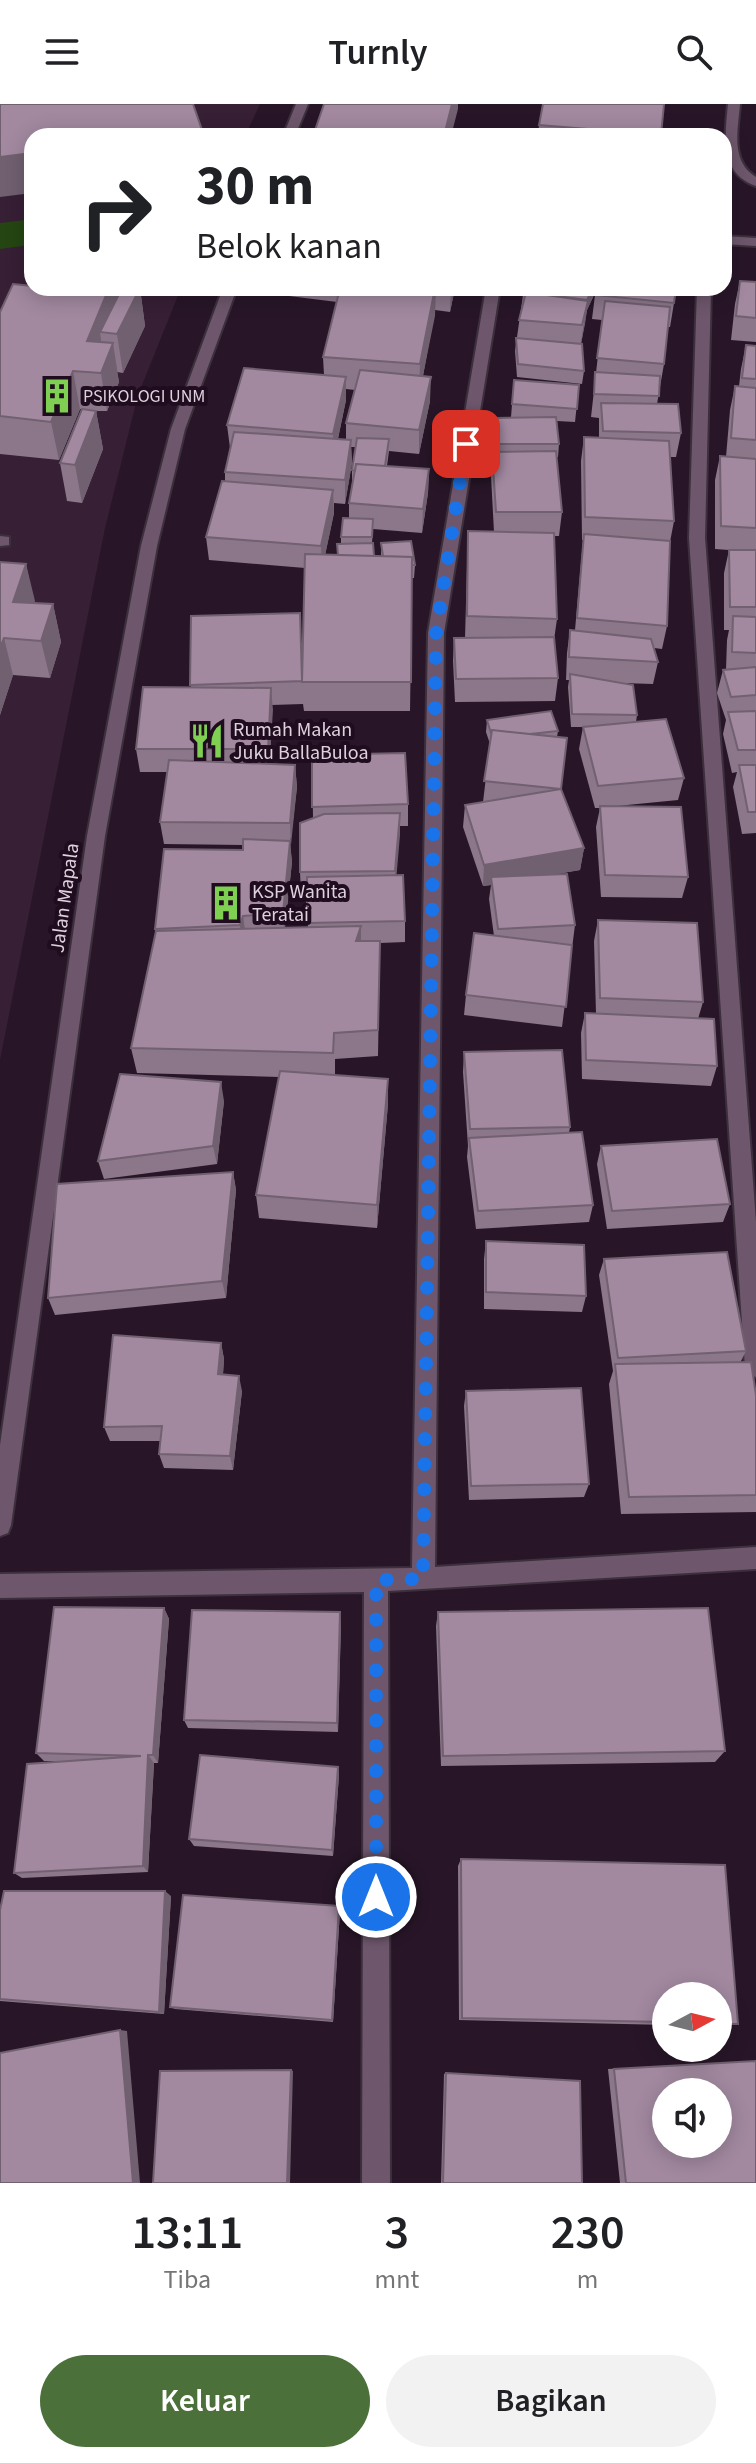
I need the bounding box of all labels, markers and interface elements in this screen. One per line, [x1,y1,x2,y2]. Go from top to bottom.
text: Turnly [328,27,428,78]
icon: menu [40,30,84,74]
icon: search [672,30,716,74]
text: 30 m [196,147,314,226]
icon: right [64,160,168,264]
text: Belok kanan [196,221,382,272]
building icon: PSIKOLOGI UNM [38,377,76,415]
place label: PSIKOLOGI UNM [83,384,205,409]
pin [432,410,500,478]
icon: arrive [444,422,488,466]
place label: Rumah Makan Juku BallaBuloa [233,716,368,767]
restaurant icon: Rumah Makan Juku BallaBuloa [188,722,226,760]
street label: Jalan Mapala [43,841,87,955]
place label: KSP Wanita Teratai [252,878,347,929]
building icon: KSP Wanita Teratai [207,884,245,922]
position arrow [334,1855,418,1939]
north arrow [652,1982,732,2062]
map controls [652,1982,732,2158]
button: sound [652,2078,732,2158]
text: 13:11 [131,2199,243,2267]
text: 3 [385,2199,409,2267]
text: 230 [551,2199,625,2267]
text: Tiba [164,2261,211,2298]
text: mnt [375,2261,419,2298]
text: m [577,2261,598,2298]
button: Keluar [40,2355,370,2447]
button: Bagikan [386,2355,716,2447]

